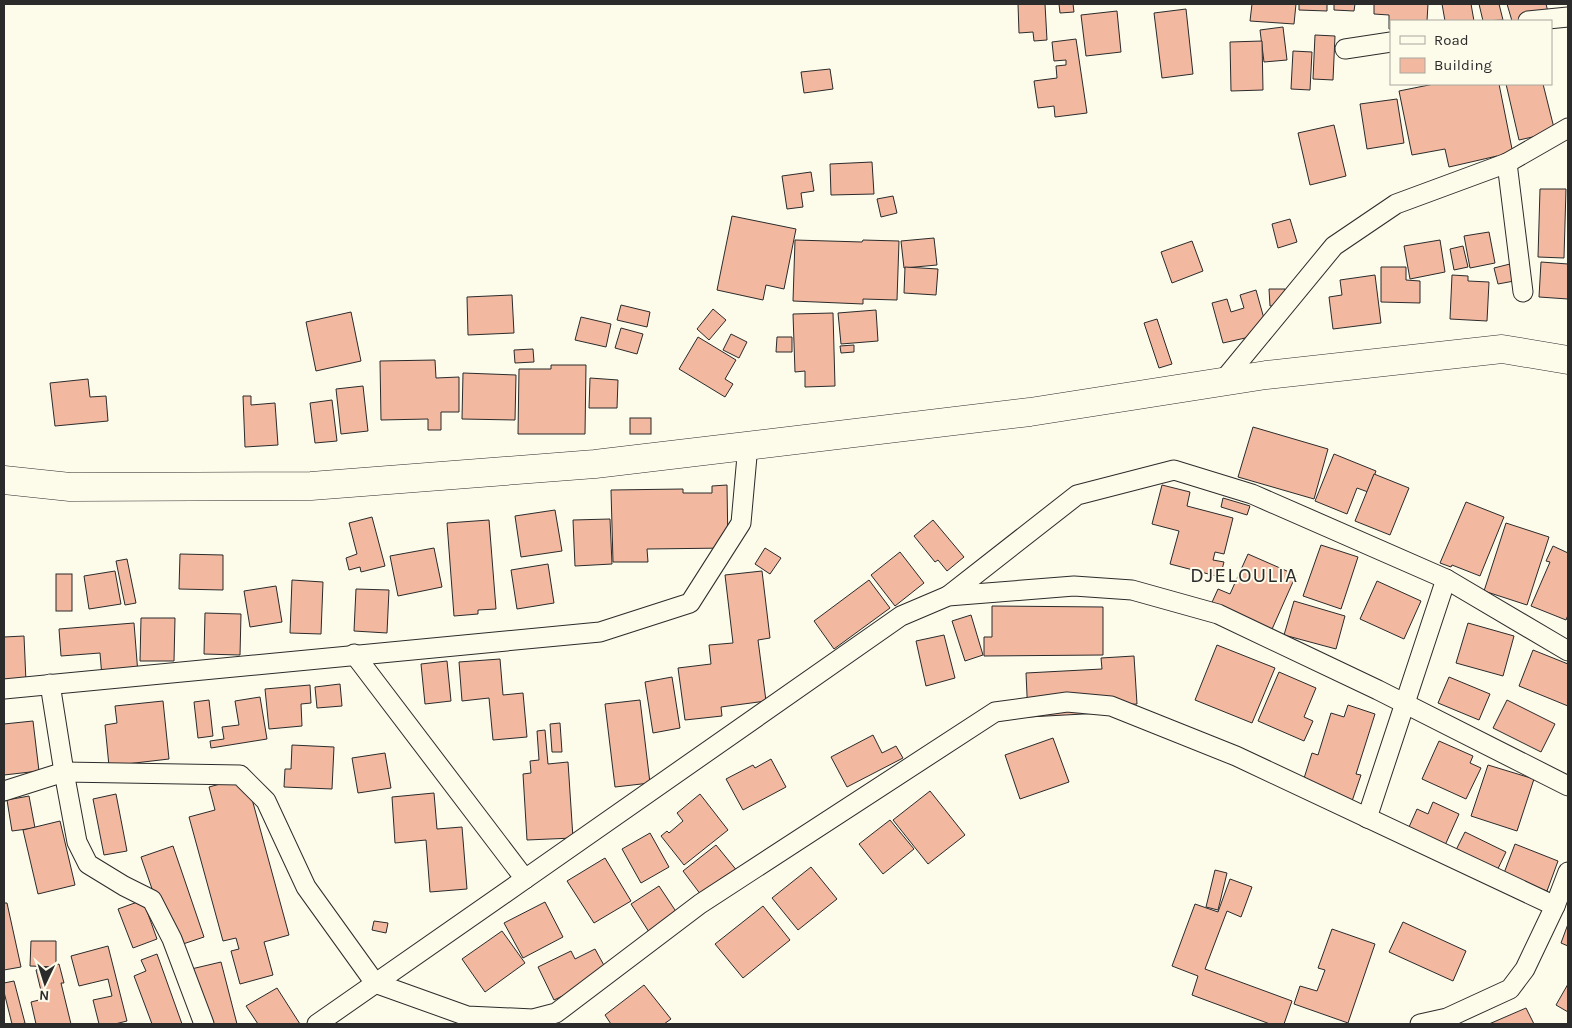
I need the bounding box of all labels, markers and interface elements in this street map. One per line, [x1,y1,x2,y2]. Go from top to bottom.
legend [1390,20,1552,85]
text: Road [1434,31,1469,49]
text: Building [1434,56,1492,74]
district label: DJELOULIA [1190,563,1298,587]
north arrow [20,958,70,1008]
text: N [39,987,50,1004]

